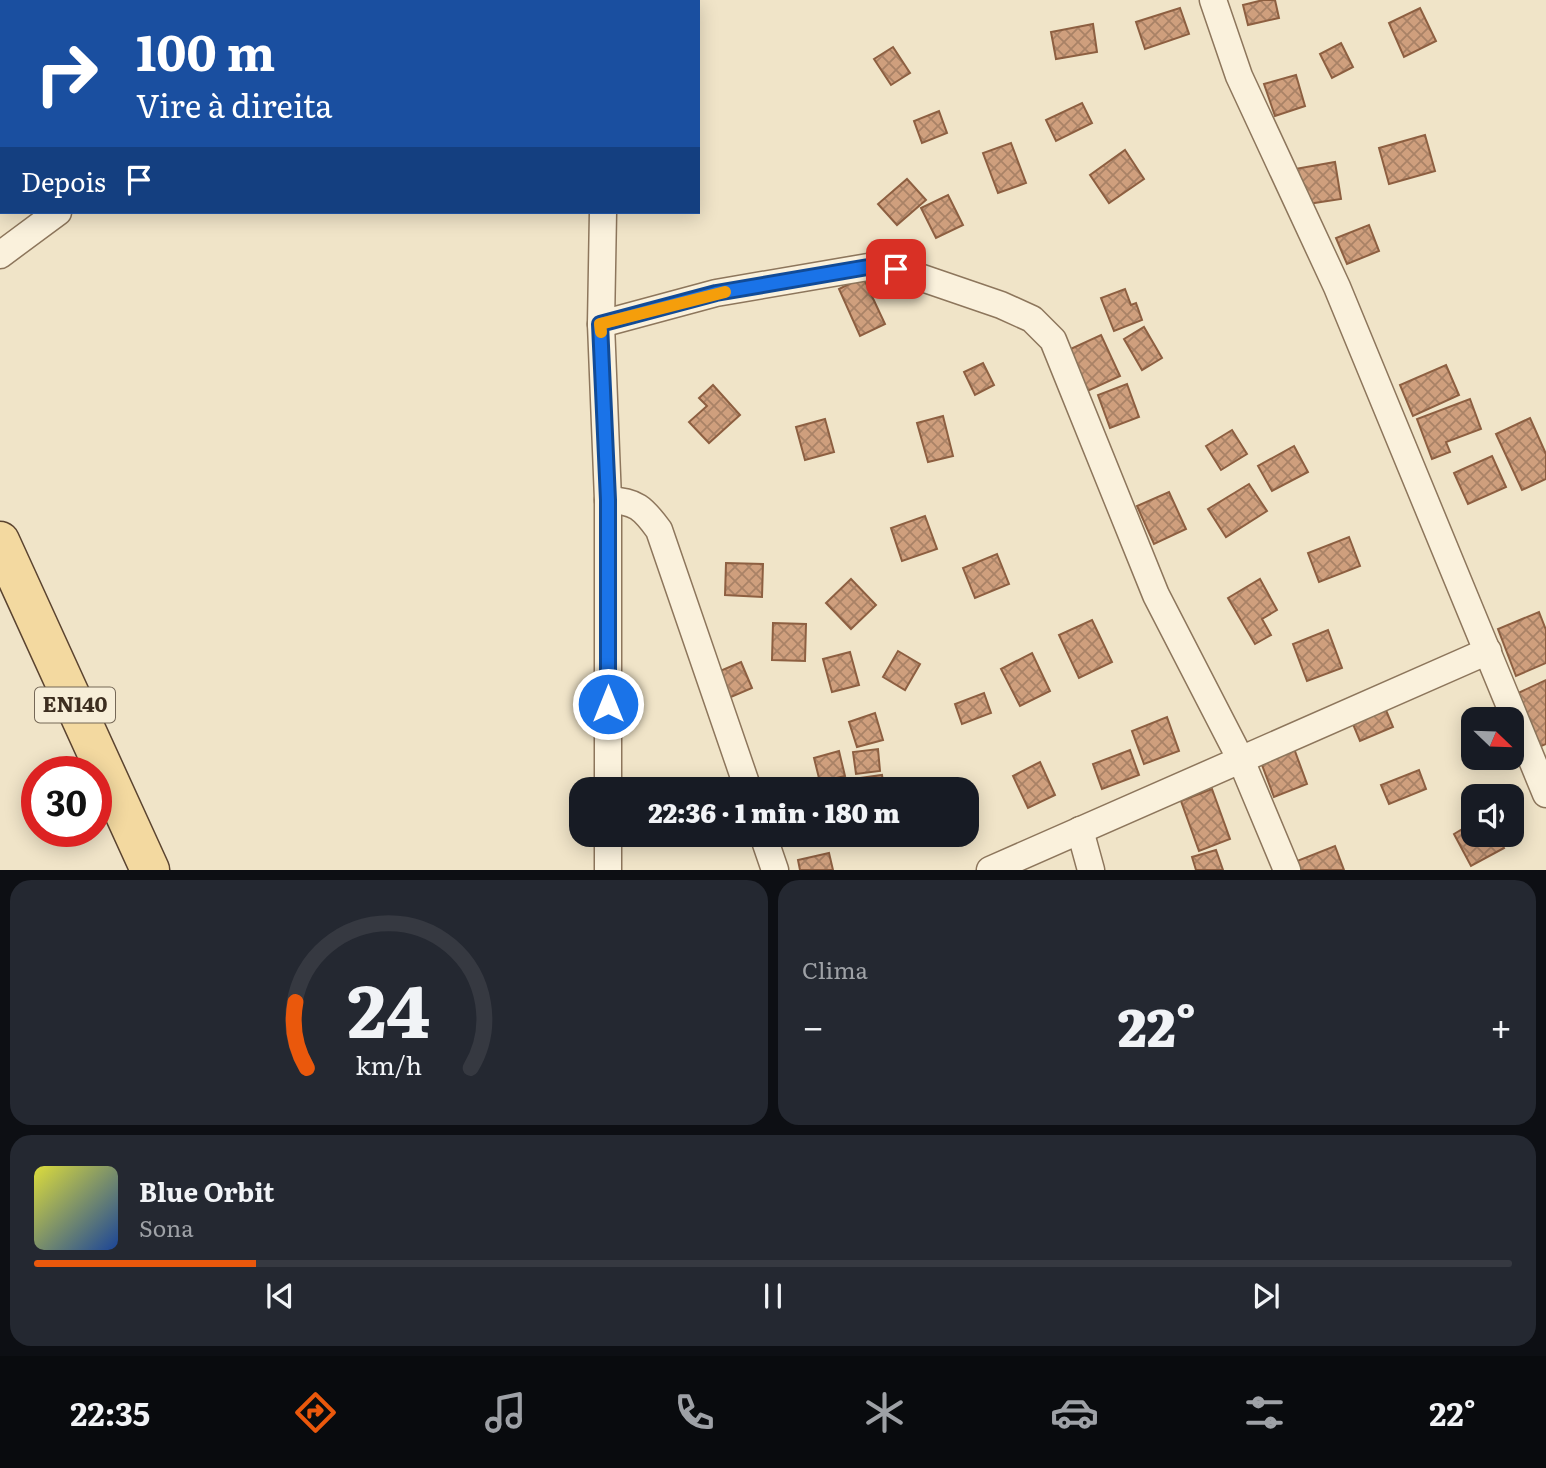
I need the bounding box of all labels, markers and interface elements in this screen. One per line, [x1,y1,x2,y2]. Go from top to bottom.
text: 100 m [136,13,275,86]
icon: right [21,28,112,119]
text: Vire à direita [136,80,333,128]
text: Depois [21,161,106,200]
icon: arrive [120,161,158,199]
pin [866,239,926,299]
icon: arrive [877,250,915,288]
position arrow [571,667,645,741]
road number: EN140 [35,688,115,722]
north arrow [1461,707,1524,770]
map controls [1461,707,1524,847]
speed limit sign: 30 [21,756,112,847]
button: sound [1461,784,1524,847]
text: 22:36 · 1 min · 180 m [648,792,900,831]
text: Clima [802,952,868,986]
text: 24 [348,953,431,1061]
text: 22° [1118,986,1196,1063]
text: − [802,996,824,1053]
text: + [1490,996,1512,1053]
text: km/h [356,1046,422,1083]
text: Blue Orbit [139,1171,274,1210]
text: Sona [139,1210,194,1244]
icon: previous [261,1277,299,1315]
icon: pause [754,1277,792,1315]
icon: next [1247,1277,1285,1315]
text: 22:35 [70,1388,150,1436]
icon: directions [291,1388,340,1437]
icon: music [481,1388,530,1437]
icon: phone [670,1388,719,1437]
icon: climate [860,1388,909,1437]
icon: car [1050,1388,1099,1437]
icon: filters [1240,1388,1289,1437]
text: 22° [1429,1388,1476,1436]

